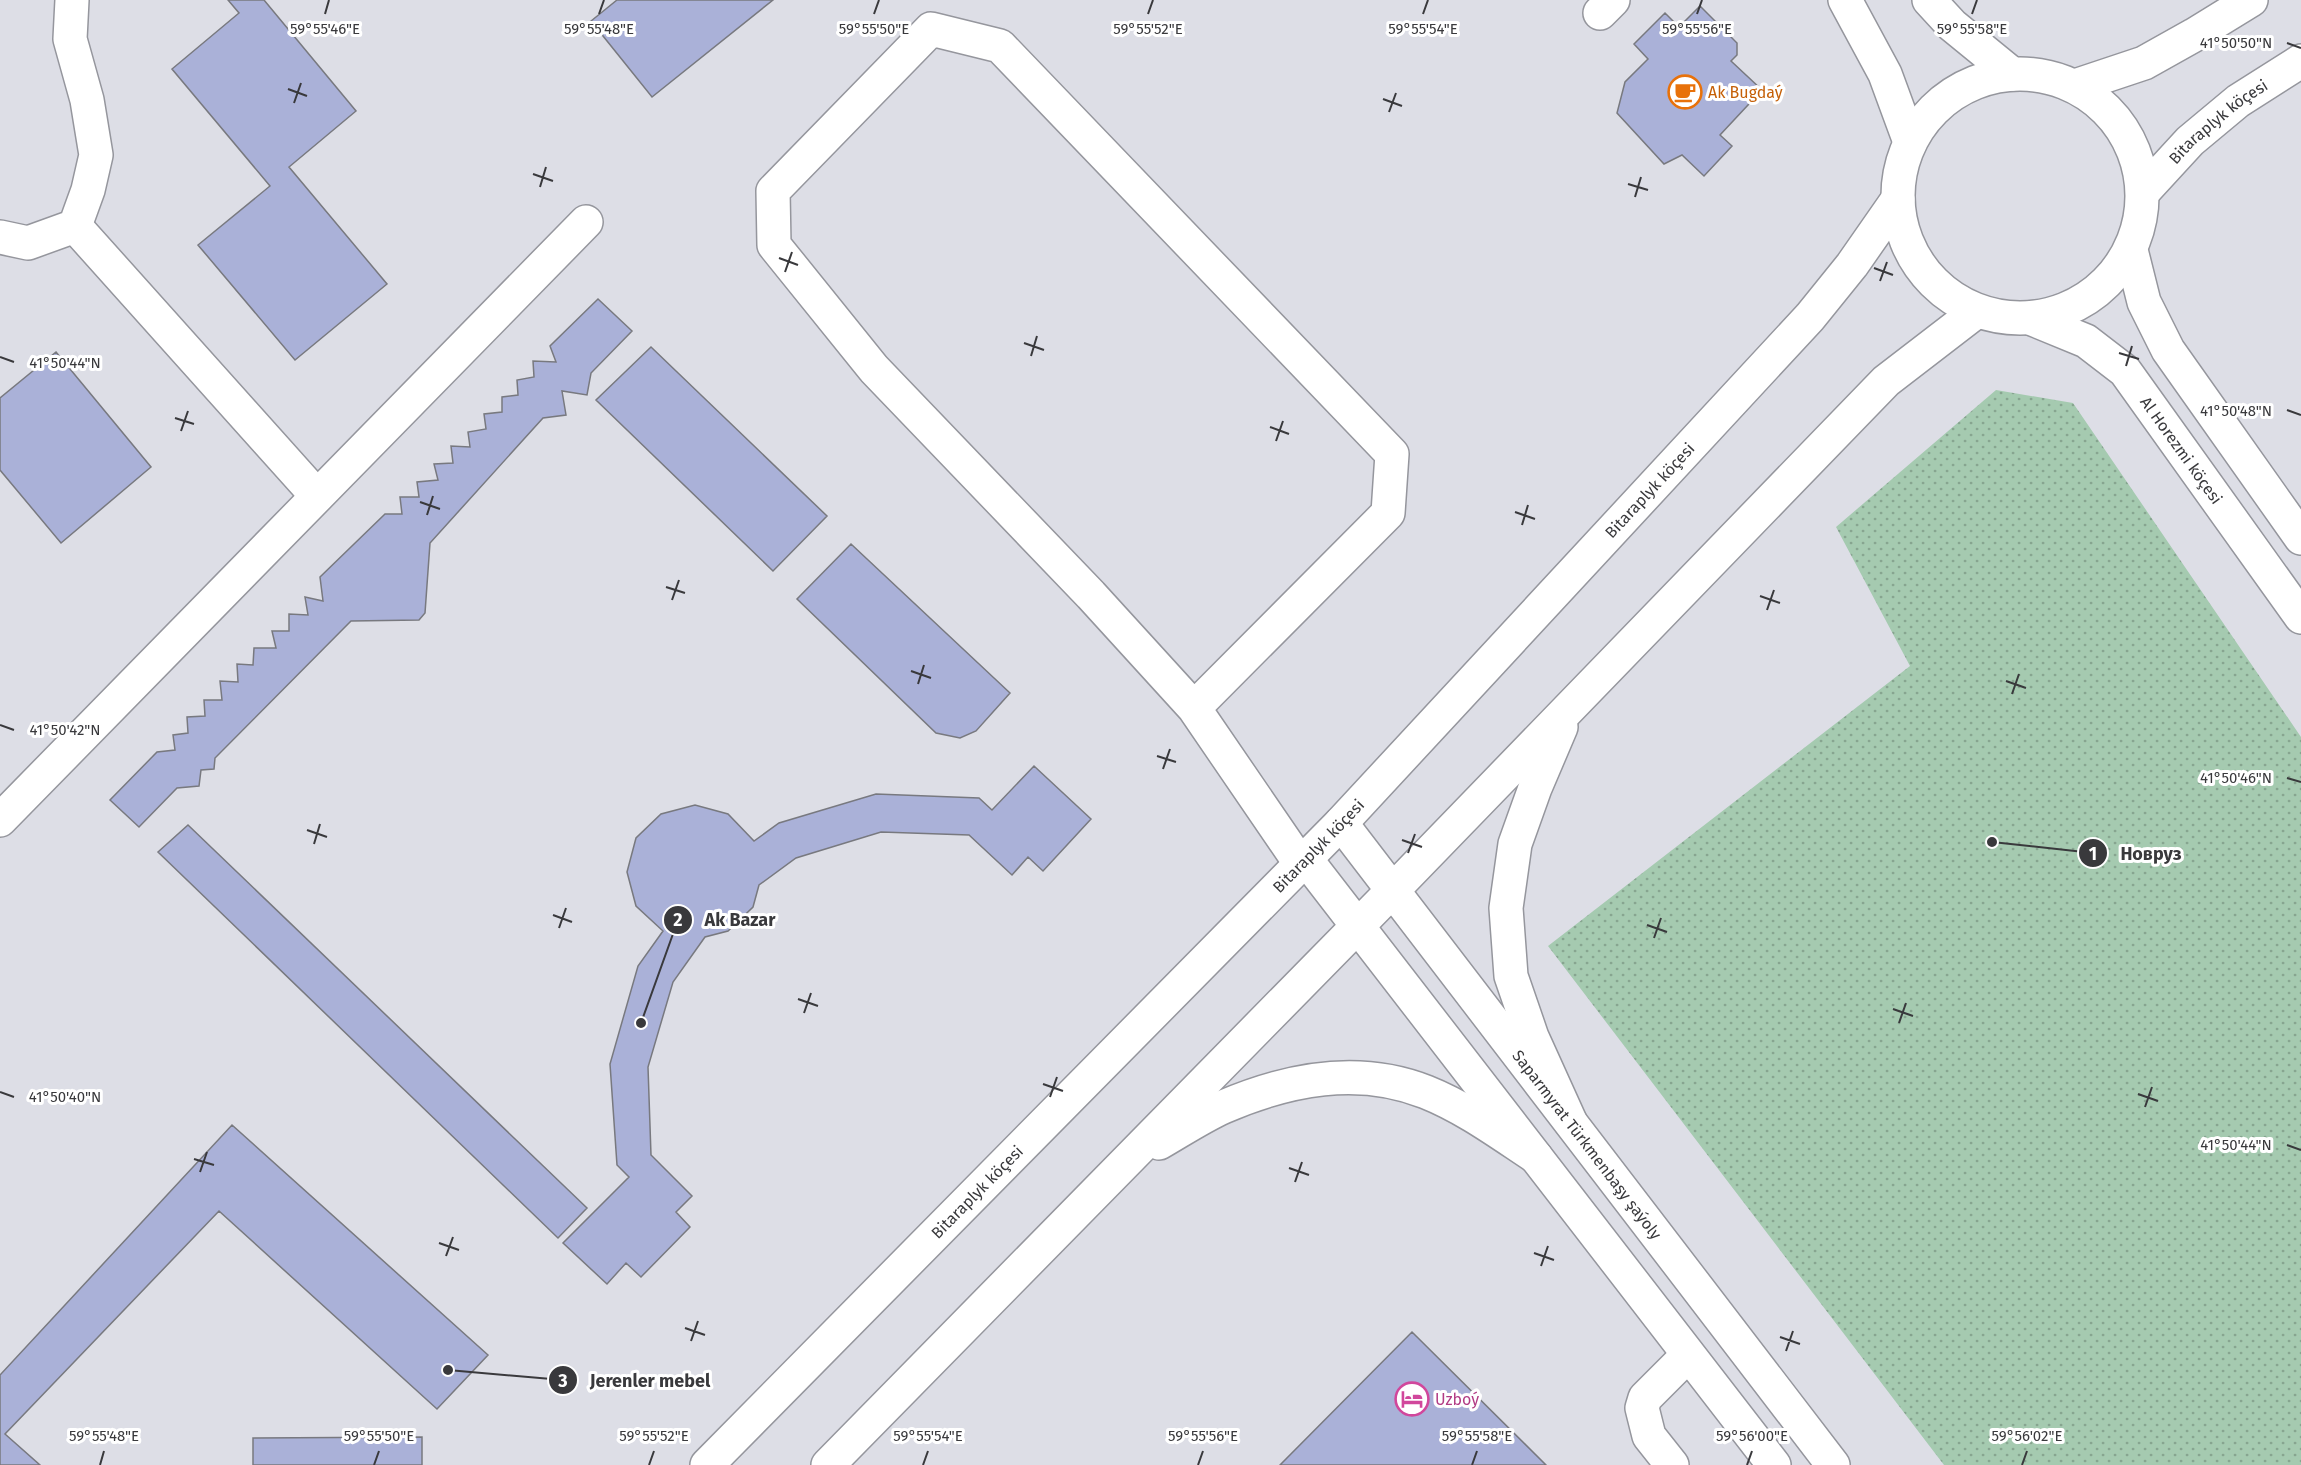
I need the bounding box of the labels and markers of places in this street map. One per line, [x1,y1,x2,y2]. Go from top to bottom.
cafe icon: Ak Bugdaý [1667,74,1703,110]
place label: Ak Bugdaý [1708,83,1783,102]
callout: Новруз [2078,835,2194,871]
callout: Ak Bazar [663,902,788,938]
callout: Jerenler mebel [548,1362,722,1398]
hotel icon: Uzboý [1394,1381,1430,1417]
place label: Uzboý [1435,1390,1479,1409]

